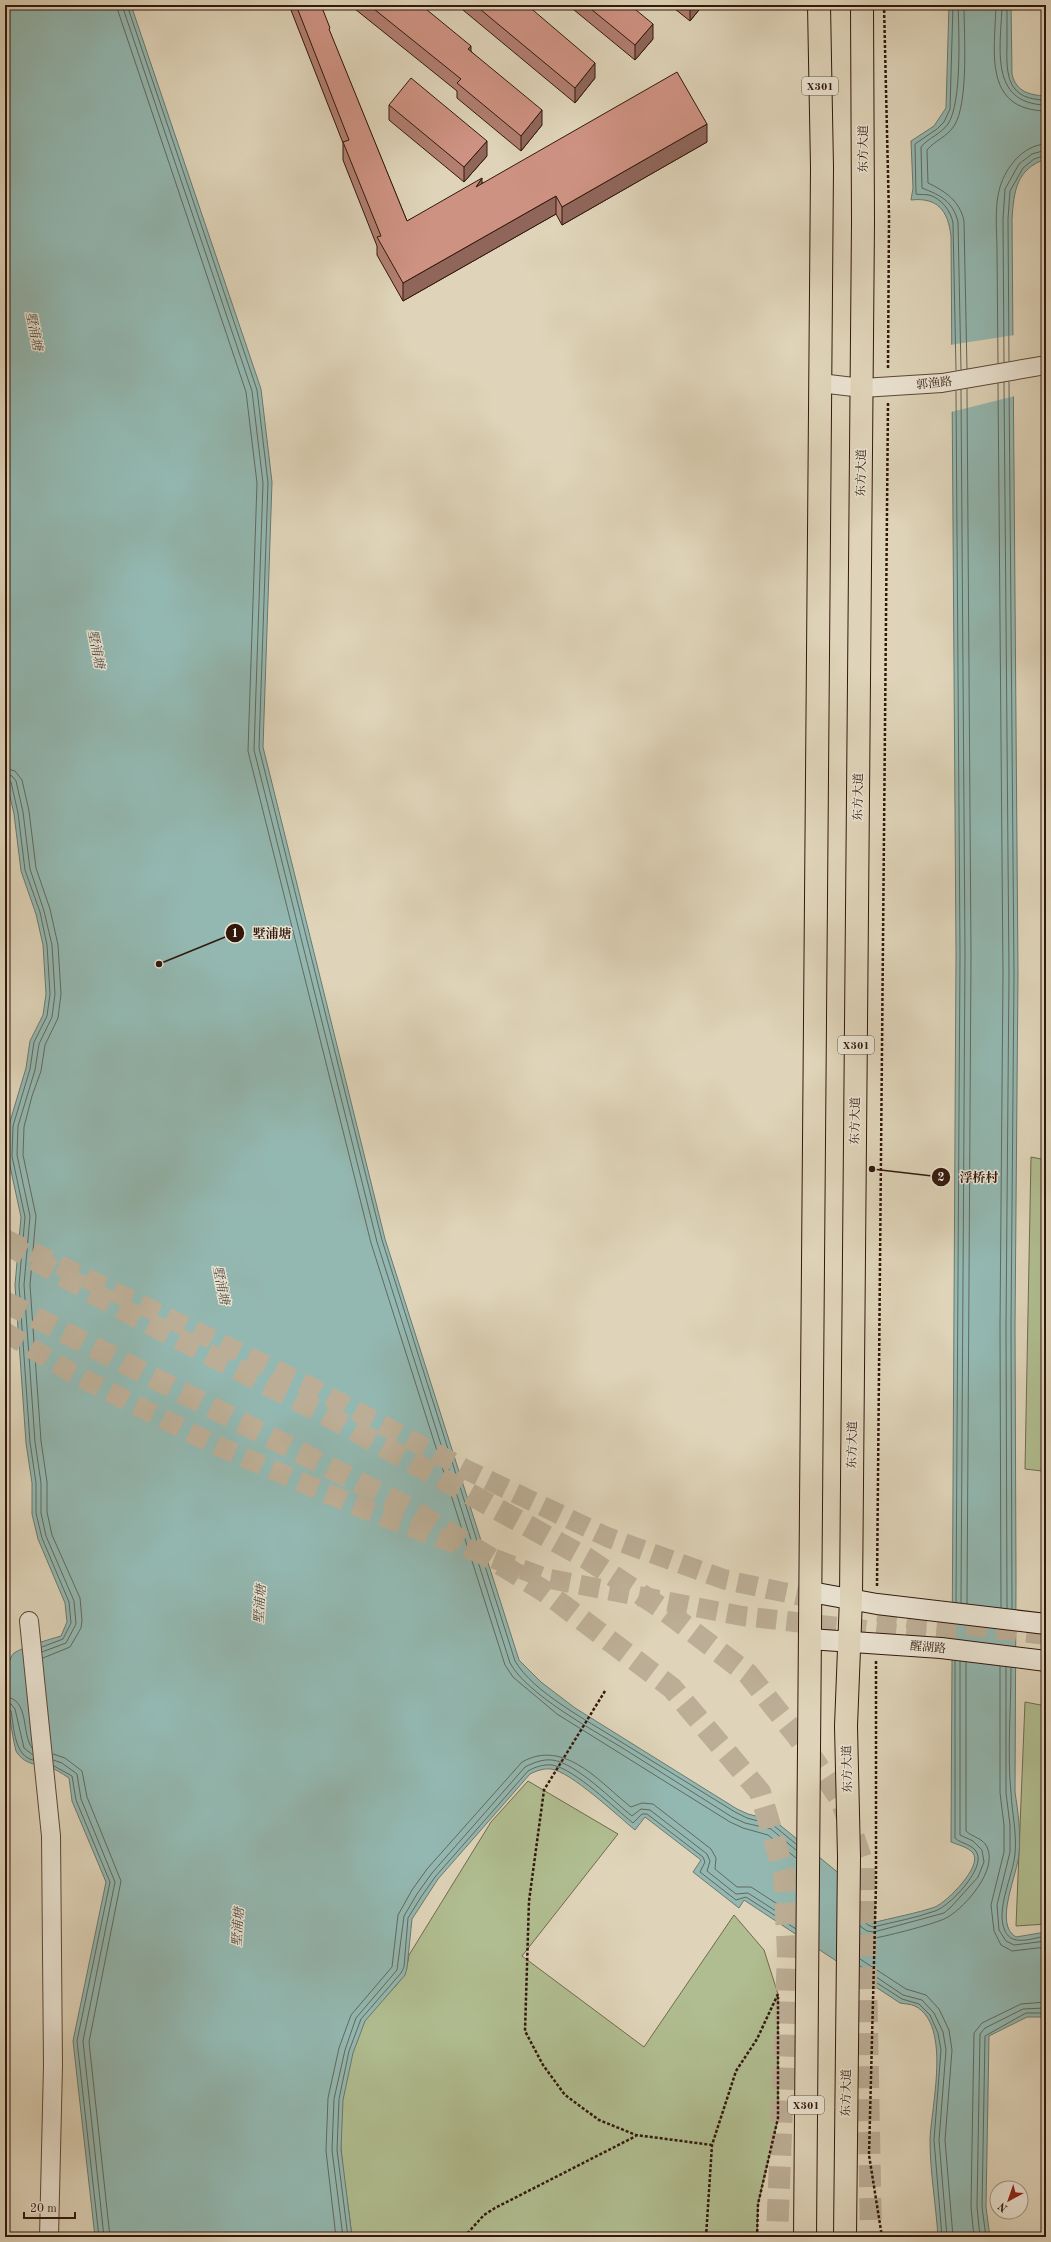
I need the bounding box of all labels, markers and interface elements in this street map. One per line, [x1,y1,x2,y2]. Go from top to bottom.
road number: X301 [802,77,838,95]
street label: 东方大道 [856,125,870,173]
water label: 墅浦塘 [23,311,45,354]
street label: 郭渔路 [915,374,953,392]
street label: 东方大道 [854,449,868,497]
water label: 墅浦塘 [85,629,107,672]
street label: 东方大道 [851,773,865,821]
callout: 墅浦塘 [225,921,300,946]
text: 墅浦塘 [252,926,292,941]
text: 1 [232,928,238,940]
road number: X301 [838,1036,874,1054]
street label: 东方大道 [848,1097,862,1145]
callout: 浮桥村 [931,1165,1006,1190]
text: 浮桥村 [959,1170,999,1185]
text: 2 [938,1172,945,1184]
water label: 墅浦塘 [210,1265,232,1308]
street label: 东方大道 [845,1421,859,1469]
water label: 墅浦塘 [252,1582,268,1624]
street label: 醒湖路 [909,1638,947,1656]
street label: 东方大道 [840,1745,854,1793]
water label: 墅浦塘 [230,1905,246,1947]
street label: 东方大道 [839,2069,853,2117]
road number: X301 [788,2096,824,2114]
north arrow [989,2180,1029,2220]
scale bar [24,2194,75,2220]
text: N [996,2199,1010,2213]
text: 20 m [30,2203,57,2215]

